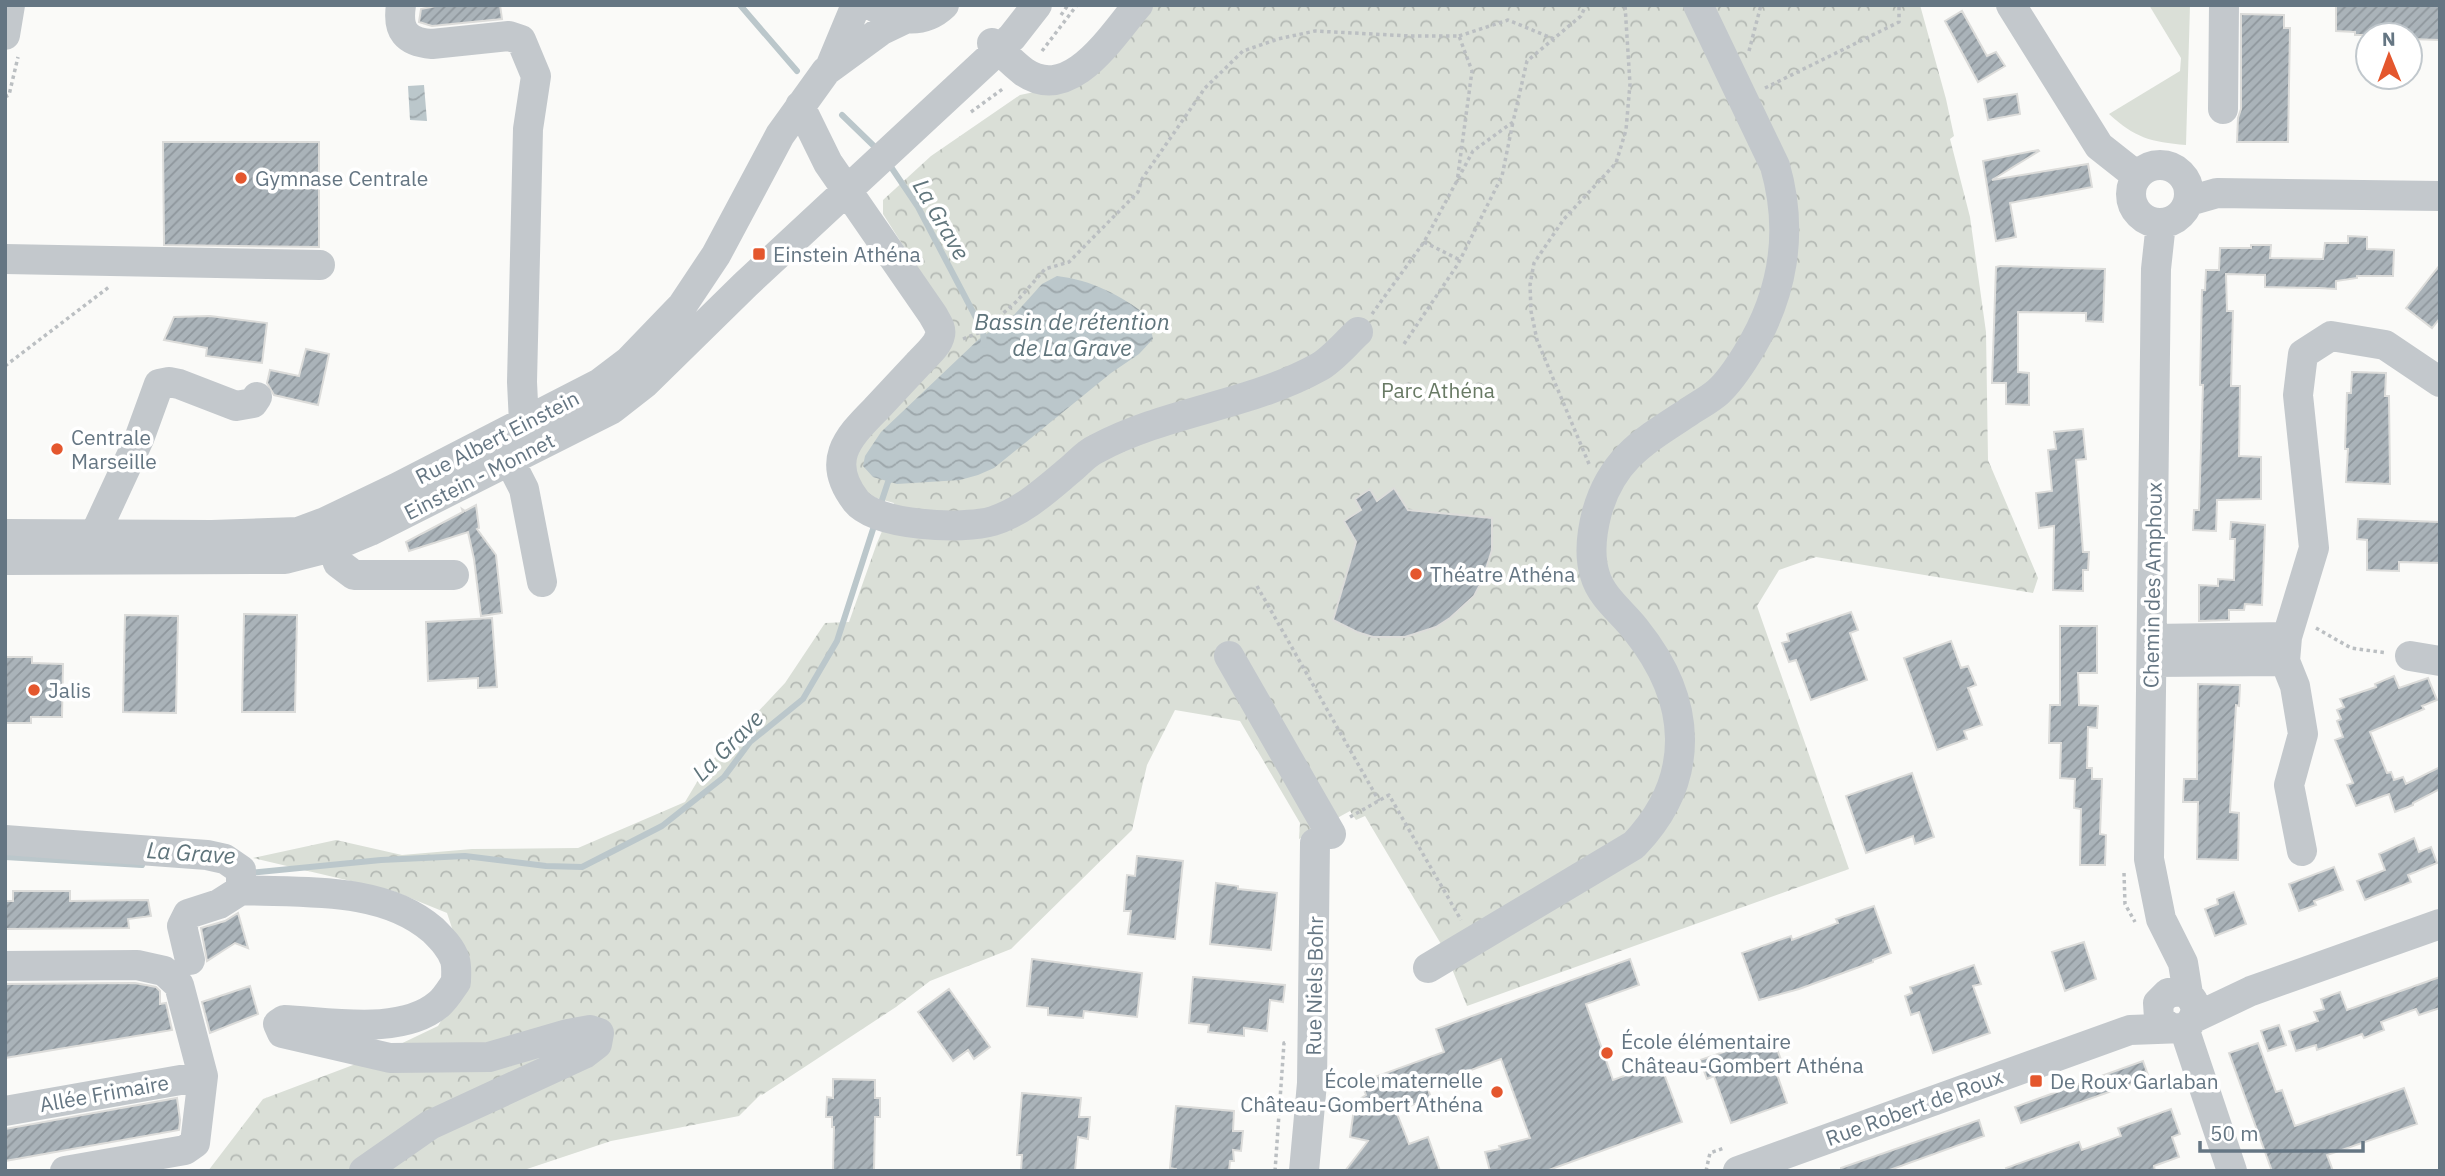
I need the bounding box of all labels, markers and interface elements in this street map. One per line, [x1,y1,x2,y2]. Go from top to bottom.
north arrow [2354,21,2424,91]
text: N [2382,27,2396,51]
place label: Gymnase Centrale [255,164,428,192]
marker: Gymnase Centrale [233,170,249,186]
water label: La Grave [907,173,977,265]
place label: Einstein Athéna [773,240,921,268]
marker: Einstein Athéna [751,246,767,262]
water label: Bassin de rétention de La Grave [974,306,1170,362]
park label: Parc Athéna [1381,376,1495,404]
street label: Rue Albert Einstein [410,384,584,490]
place label: Centrale Marseille [71,423,157,475]
street label: Einstein - Monnet [399,426,559,526]
marker: Centrale Marseille [49,441,65,457]
street label: Chemin des Amphoux [2136,481,2168,688]
place label: Théatre Athéna [1430,560,1576,588]
marker: Théatre Athéna [1408,566,1424,582]
place label: Jalis [48,676,91,704]
marker: Jalis [26,682,42,698]
water label: La Grave [685,703,769,787]
water label: La Grave [146,834,237,870]
street label: Rue Niels Bohr [1299,916,1329,1056]
place label: École élémentaire Château-Gombert Athéna [1621,1027,1864,1079]
marker: École élémentaire Château-Gombert Athéna [1599,1045,1615,1061]
street label: Rue Robert de Roux [1821,1062,2007,1152]
place label: École maternelle Château-Gombert Athéna [1240,1066,1483,1118]
place label: De Roux Garlaban [2050,1067,2219,1095]
street label: Allée Frimaire [37,1068,171,1118]
marker: De Roux Garlaban [2028,1073,2044,1089]
marker: École maternelle Château-Gombert Athéna [1489,1084,1505,1100]
scale bar [2200,1110,2363,1154]
text: 50 m [2210,1119,2259,1147]

